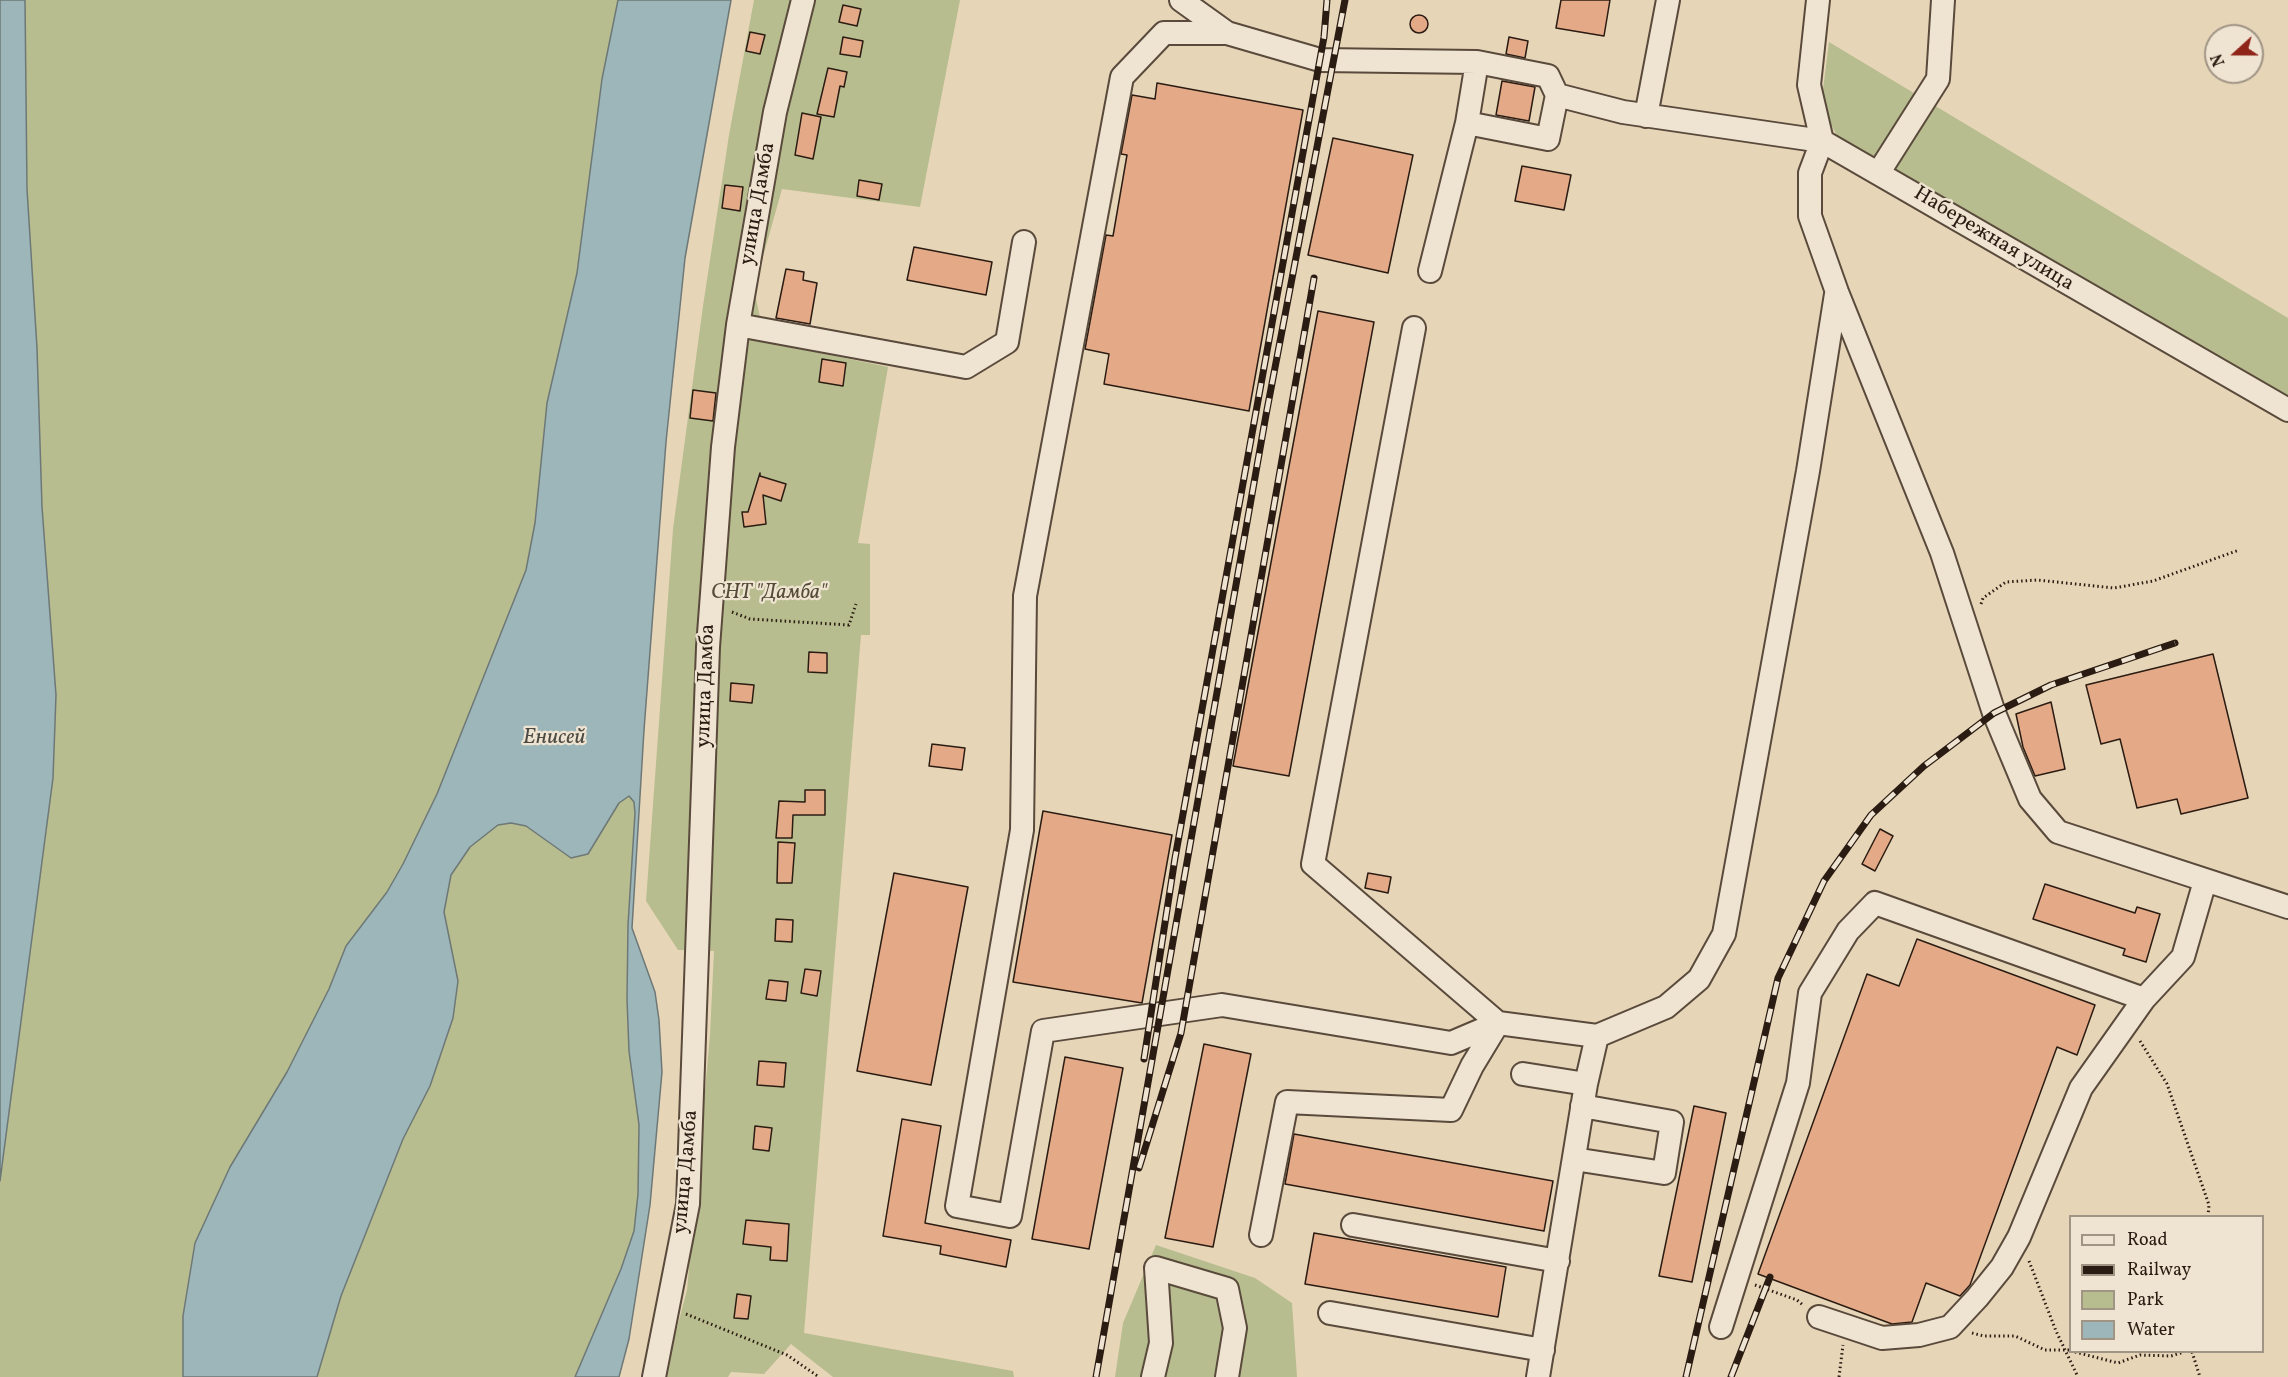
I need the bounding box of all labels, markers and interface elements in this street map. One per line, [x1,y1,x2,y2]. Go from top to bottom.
north arrow [2204,24,2264,84]
text: N [2207,50,2231,69]
street label: улица Дамба [736,141,782,267]
street label: Набережная улица [1908,182,2078,298]
park label: СНТ "Дамба" [711,581,827,607]
street label: улица Дамба [692,623,722,749]
water label: Енисей [523,726,585,752]
street label: улица Дамба [669,1109,705,1235]
legend [2069,1215,2264,1353]
text: Road [2127,1228,2168,1253]
text: Railway [2127,1258,2191,1283]
text: Park [2127,1288,2164,1313]
text: Water [2127,1318,2175,1343]

